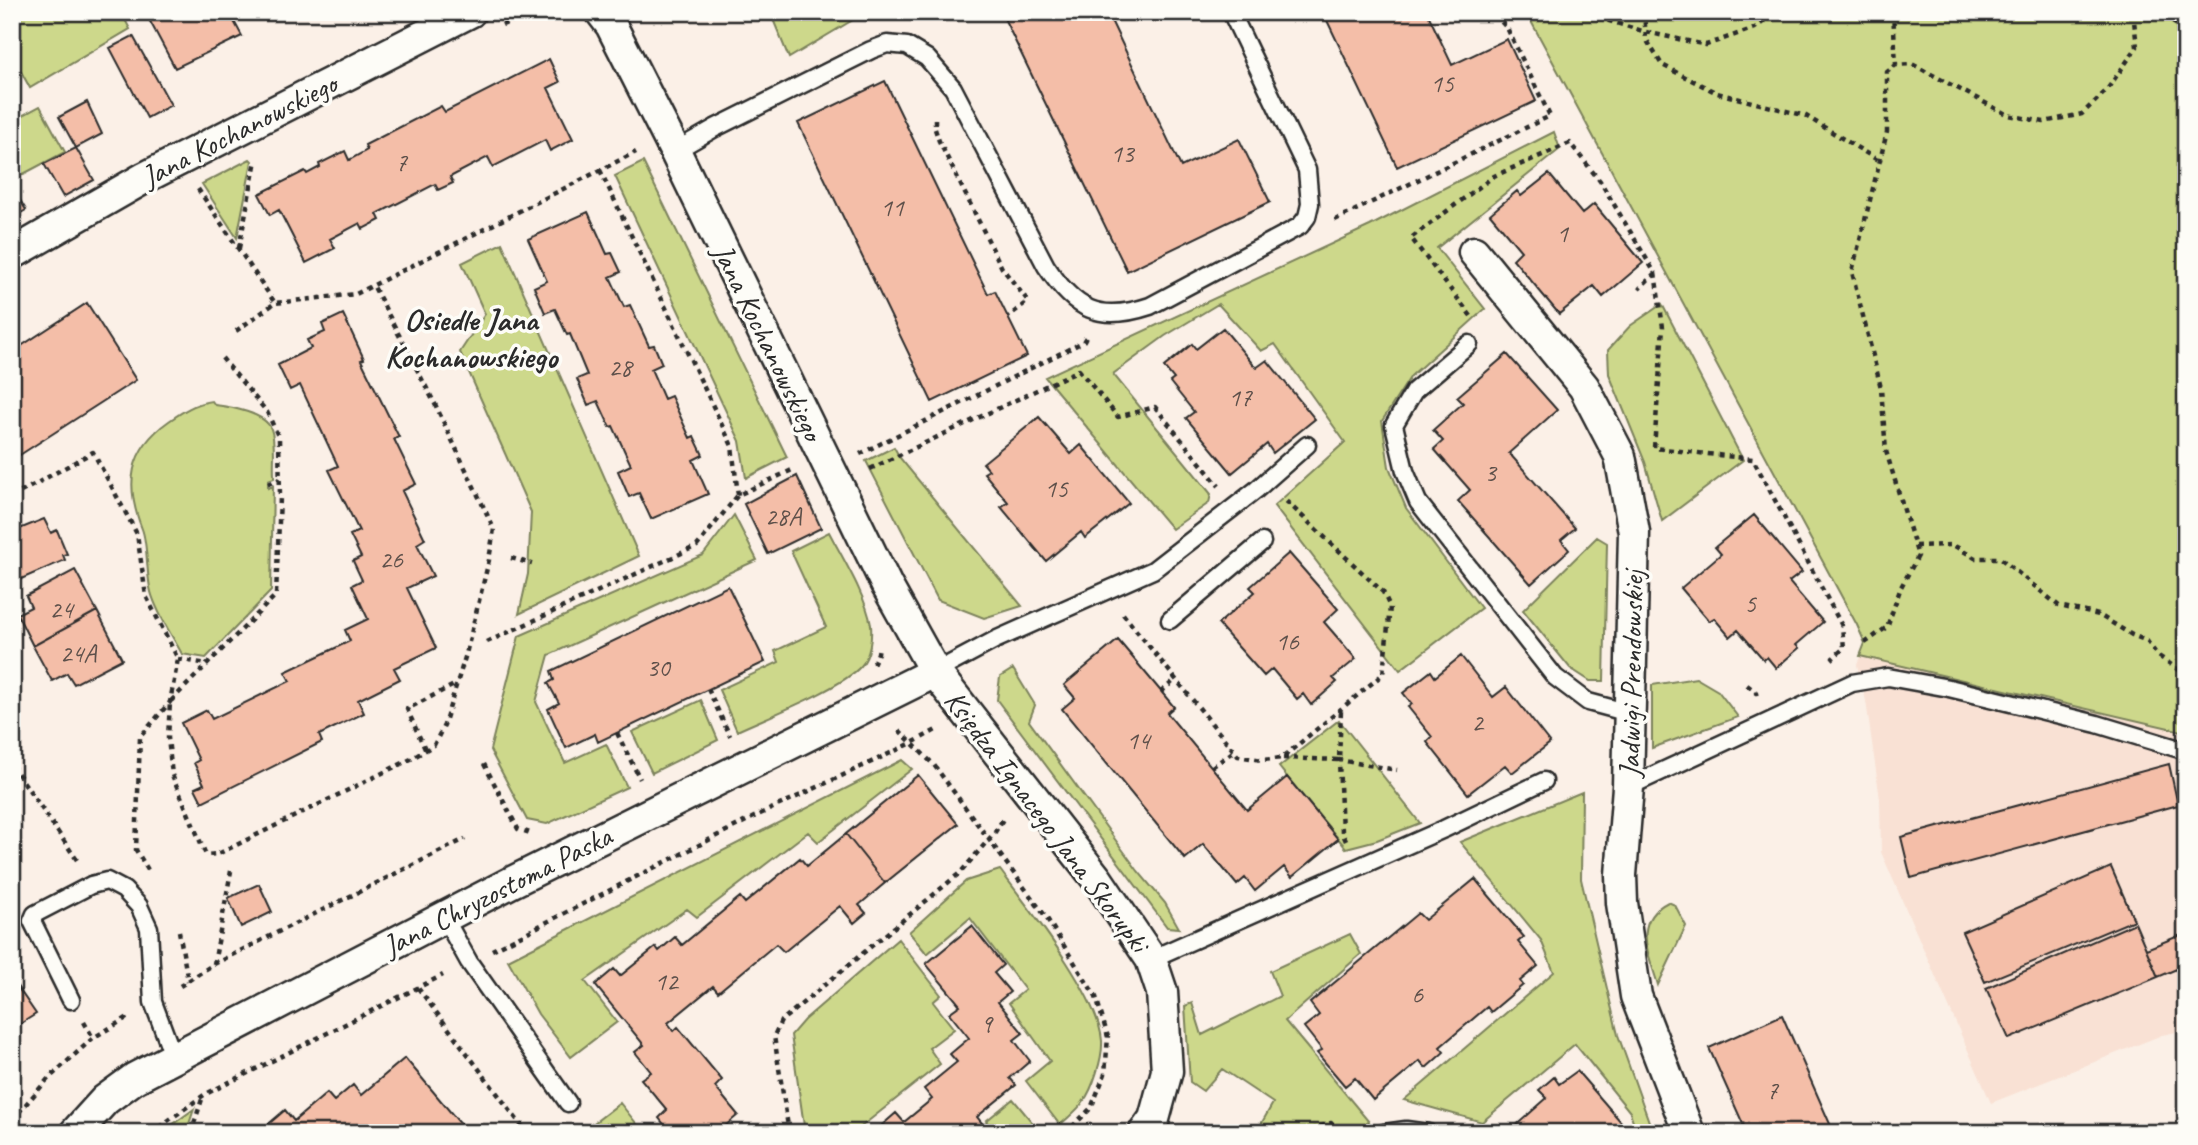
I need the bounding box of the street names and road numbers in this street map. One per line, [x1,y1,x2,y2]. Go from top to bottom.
street label: Jana Kochanowskiego [133,63,346,196]
street label: Jana Kochanowskiego [703,236,833,450]
street label: Jadwigi Prendowskiej [1610,567,1652,780]
street label: Księdza Ignacego Jana Skorupki [936,683,1160,962]
street label: Jana Chryzostoma Paska [374,816,619,966]

